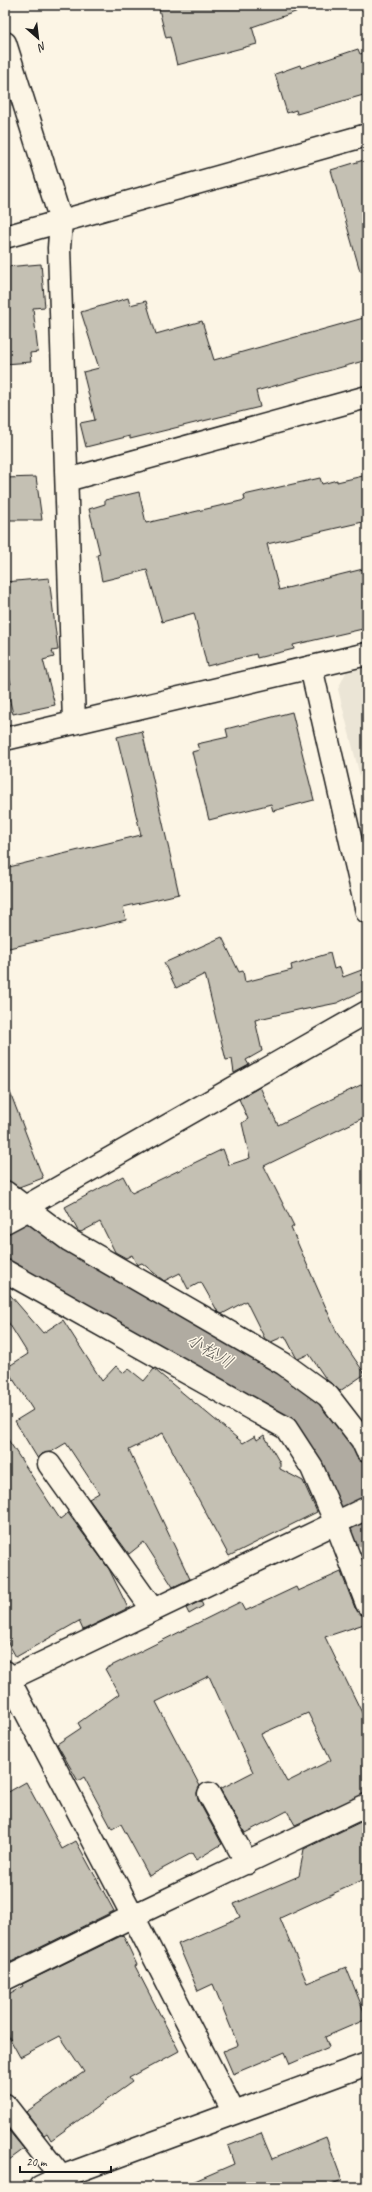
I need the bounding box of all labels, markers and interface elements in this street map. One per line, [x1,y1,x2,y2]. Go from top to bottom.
north arrow [18,18,58,58]
text: N [34,39,49,56]
water label: 小松川 [183,1329,237,1373]
scale bar [20,2148,111,2174]
text: 20 m [26,2154,48,2170]

